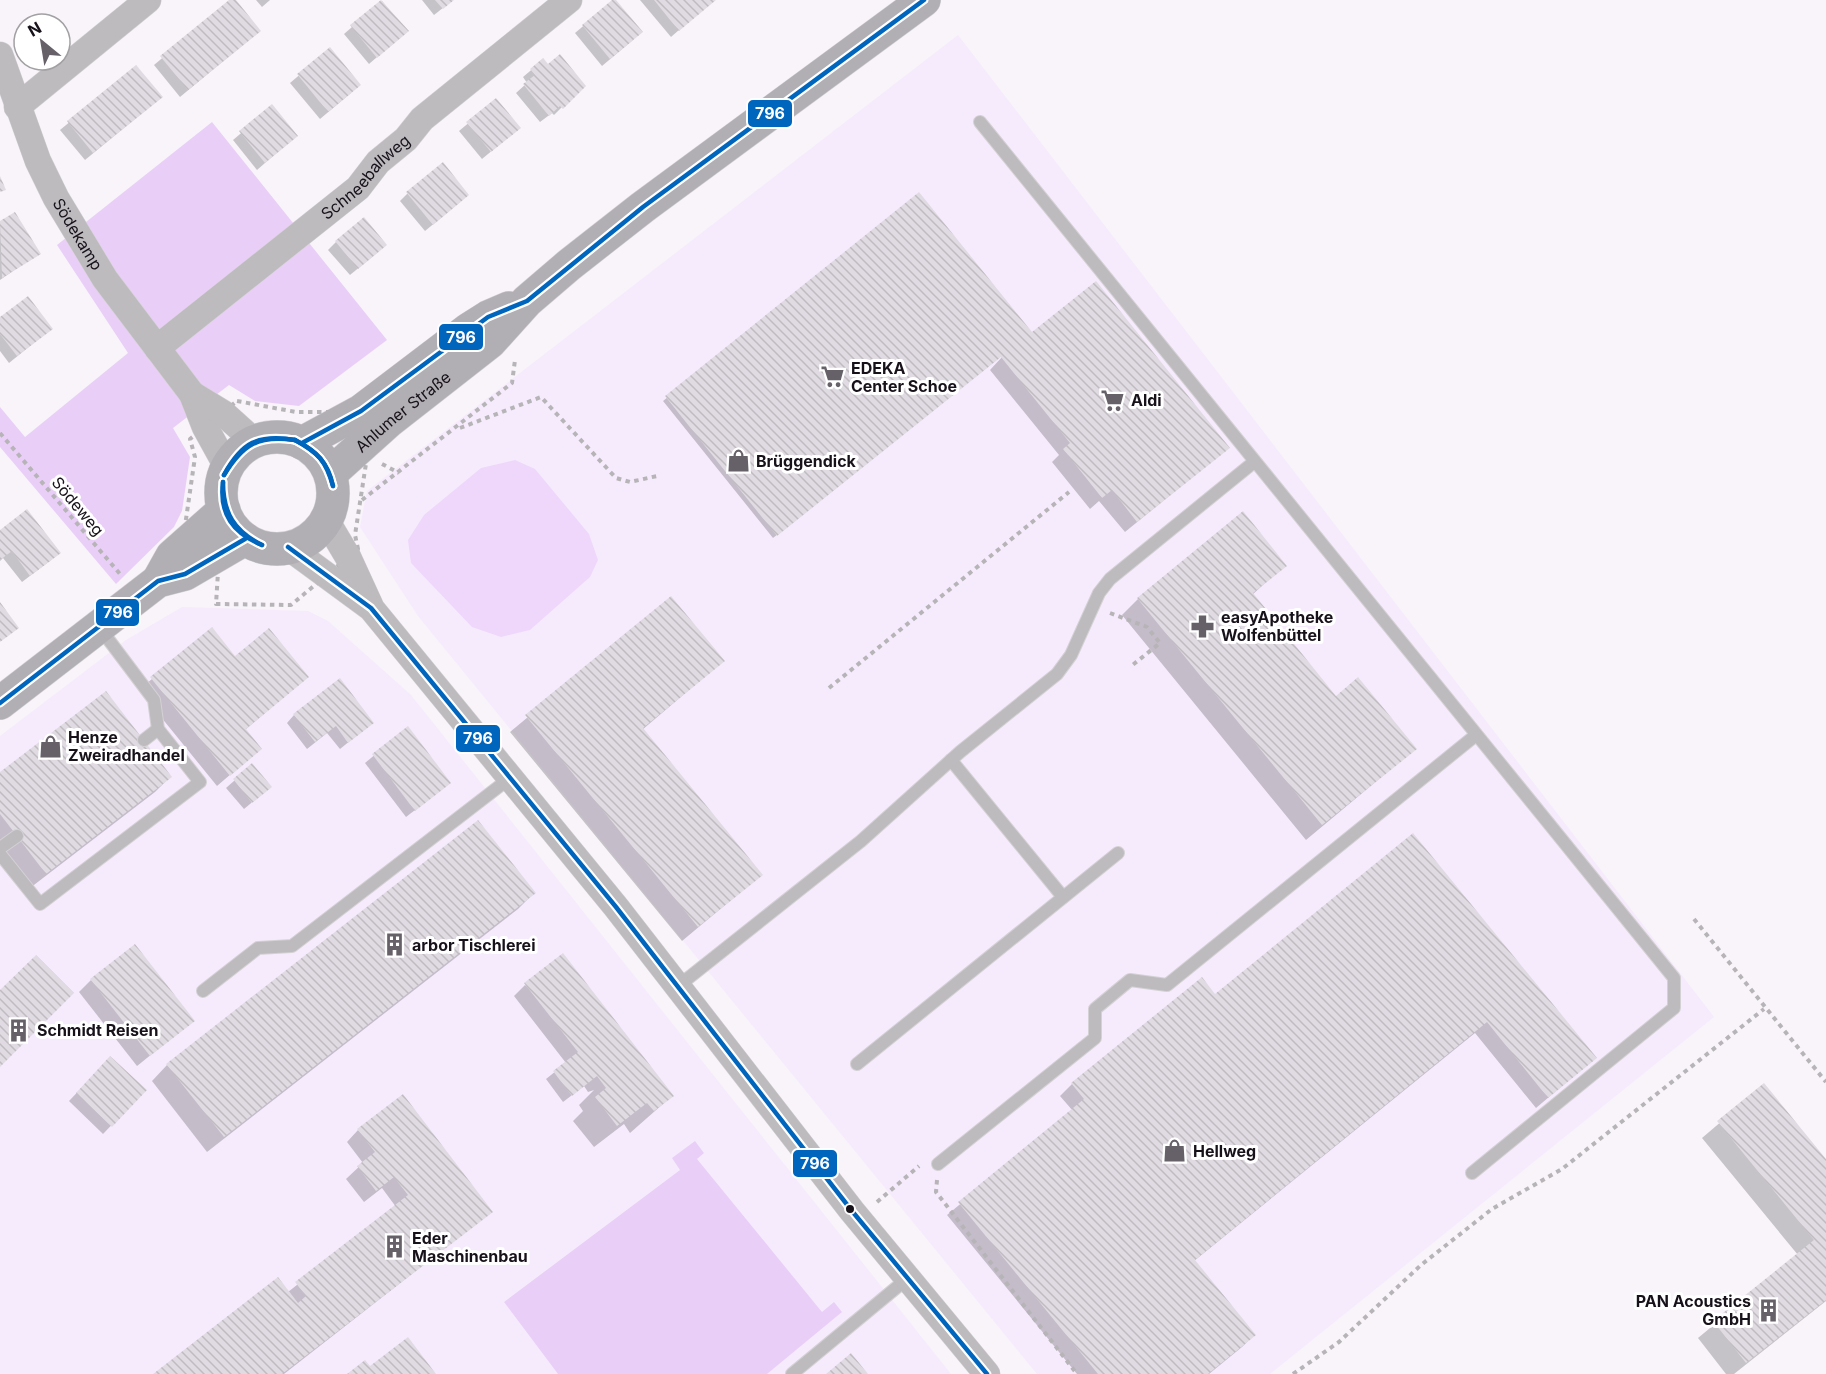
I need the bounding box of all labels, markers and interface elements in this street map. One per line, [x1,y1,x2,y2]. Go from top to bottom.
north arrow [12,12,72,72]
text: N [24,17,45,41]
line badge: 796 [747,99,793,128]
text: 796 [755,103,785,123]
street label: Schneeballweg [317,130,414,224]
street label: Södekamp [48,195,107,274]
line badge: 796 [438,323,484,351]
text: 796 [446,327,476,347]
place label: EDEKA Center Schoe [851,358,957,396]
supermarket icon: EDEKA Center Schoe [820,364,846,390]
street label: Ahlumer Straße [351,367,455,457]
supermarket icon: Aldi [1100,387,1126,413]
place label: Aldi [1131,390,1162,410]
shop icon: Brüggendick [725,448,751,474]
place label: Brüggendick [756,451,857,471]
street label: Södeweg [48,473,108,539]
line badge: 796 [95,598,140,627]
text: 796 [103,602,133,622]
place label: easyApotheke Wolfenbüttel [1221,607,1333,645]
pharmacy icon: easyApotheke Wolfenbüttel [1190,613,1216,639]
line badge: 796 [455,724,501,753]
place label: Henze Zweiradhandel [68,727,185,765]
text: 796 [463,728,493,748]
shop icon: Henze Zweiradhandel [37,733,63,759]
building icon: arbor Tischlerei [381,932,407,958]
place label: arbor Tischlerei [412,935,535,955]
building icon: Schmidt Reisen [6,1017,32,1043]
place label: Schmidt Reisen [37,1020,158,1040]
shop icon: Hellweg [1162,1138,1188,1164]
place label: Hellweg [1193,1141,1256,1161]
line badge: 796 [792,1149,838,1178]
text: 796 [800,1153,830,1173]
unlabelled marker [844,1203,856,1215]
place label: Eder Maschinenbau [412,1228,528,1266]
building icon: Eder Maschinenbau [381,1234,407,1260]
place label: PAN Acoustics GmbH [1636,1291,1751,1329]
building icon: PAN Acoustics GmbH [1756,1297,1782,1323]

